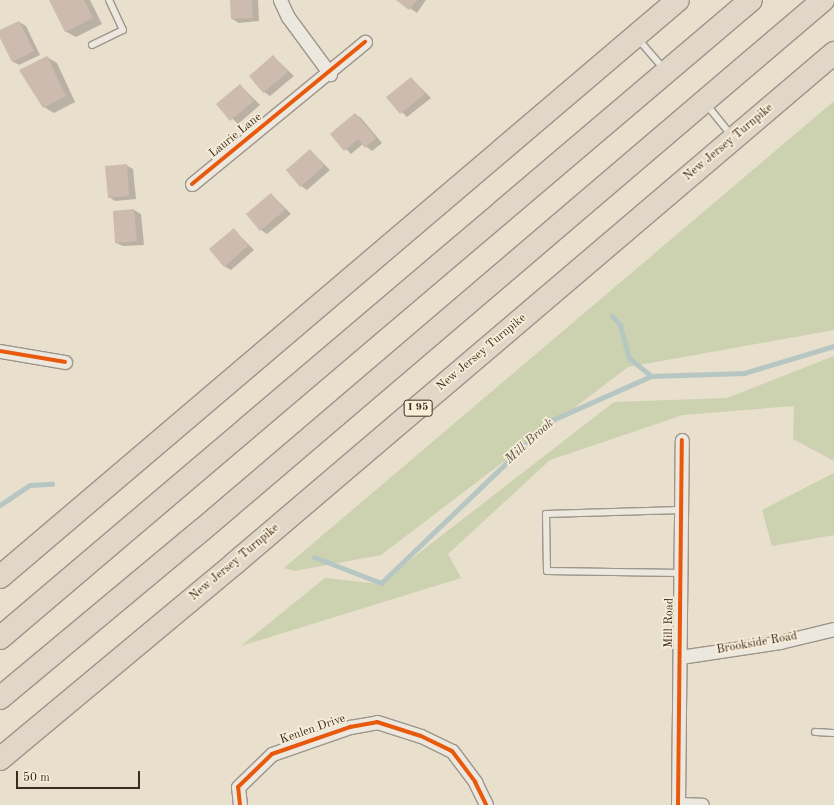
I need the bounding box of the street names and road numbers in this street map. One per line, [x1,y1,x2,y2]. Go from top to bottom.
street label: New Jersey Turnpike [681,101,777,185]
street label: Laurie Lane [207,110,265,162]
street label: New Jersey Turnpike [434,311,530,395]
road number: I 95 [403,399,433,417]
street label: New Jersey Turnpike [187,521,283,605]
street label: Mill Road [662,598,678,648]
street label: Brookside Road [716,630,798,658]
street label: Kenlen Drive [278,712,348,748]

